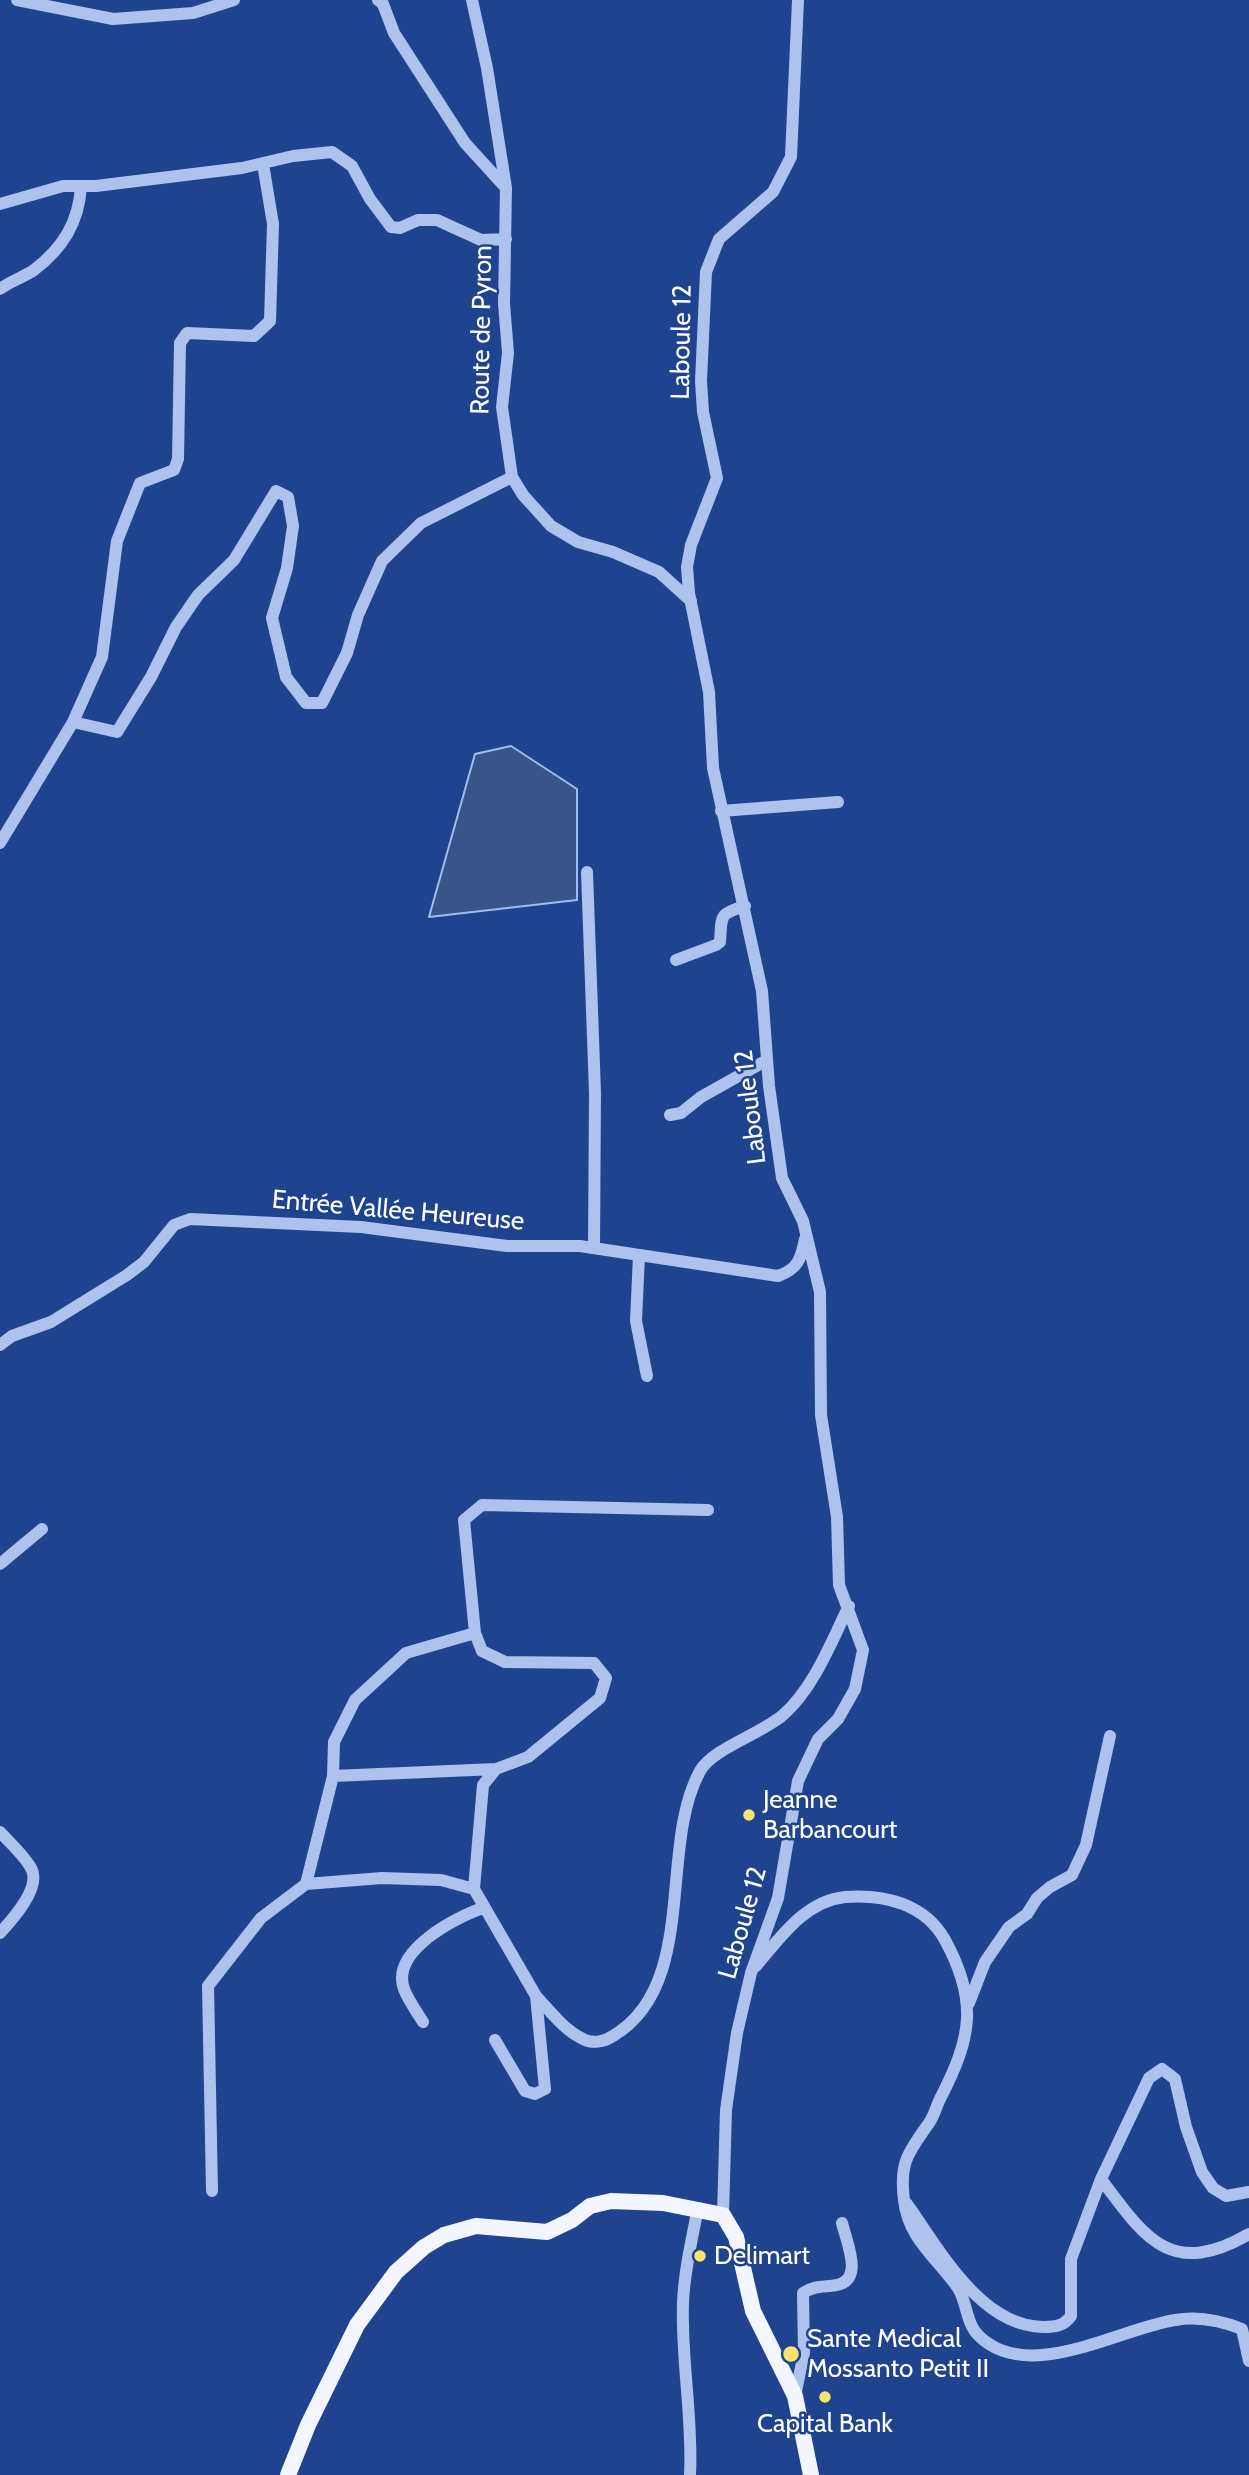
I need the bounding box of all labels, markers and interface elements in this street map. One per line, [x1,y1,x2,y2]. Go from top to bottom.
street label: Route de Pyron [465,245,499,415]
street label: Laboule 12 [665,284,699,400]
street label: Laboule 12 [729,1048,773,1166]
street label: Entrée Vallée Heureuse [270,1184,526,1238]
place label: Jeanne Barbancourt [763,1784,897,1846]
marker: Jeanne Barbancourt [741,1807,757,1823]
street label: Laboule 12 [712,1863,774,1983]
place label: Delimart [714,2240,810,2272]
marker: Delimart [692,2248,708,2264]
place label: Sante Medical Mossanto Petit II [807,2323,989,2384]
marker: Sante Medical Mossanto Petit II [781,2344,801,2364]
marker: Capital Bank [817,2389,833,2405]
place label: Capital Bank [757,2408,893,2440]

